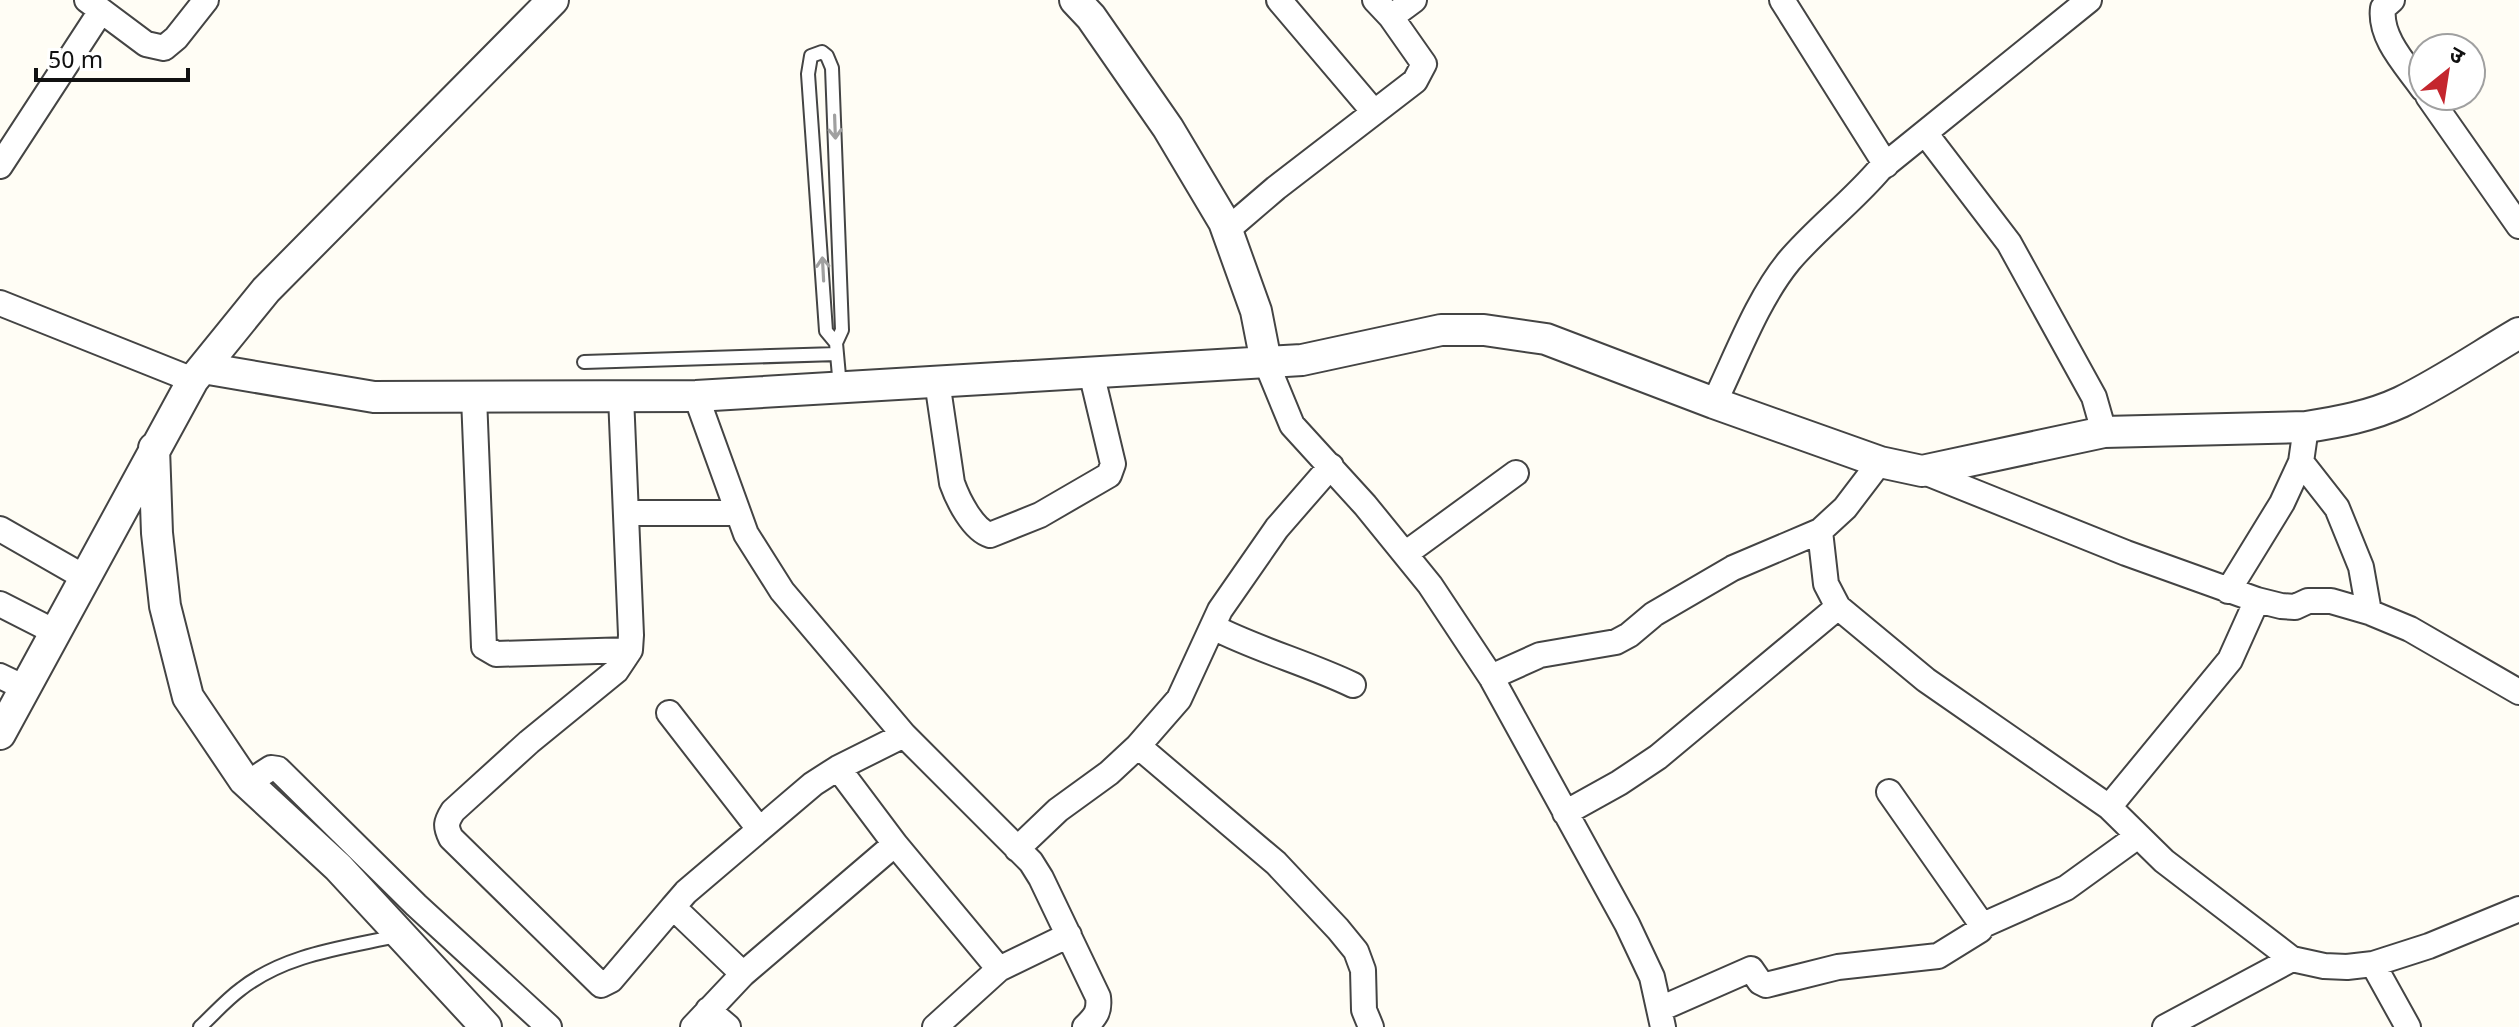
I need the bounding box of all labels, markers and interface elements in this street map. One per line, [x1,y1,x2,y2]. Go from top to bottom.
scale bar [36,32,188,82]
north arrow [2407,32,2487,112]
text: उ [2443,41,2470,73]
text: 50 m [48,46,103,78]
one-way arrow [827,113,842,140]
one-way arrow [815,256,830,283]

